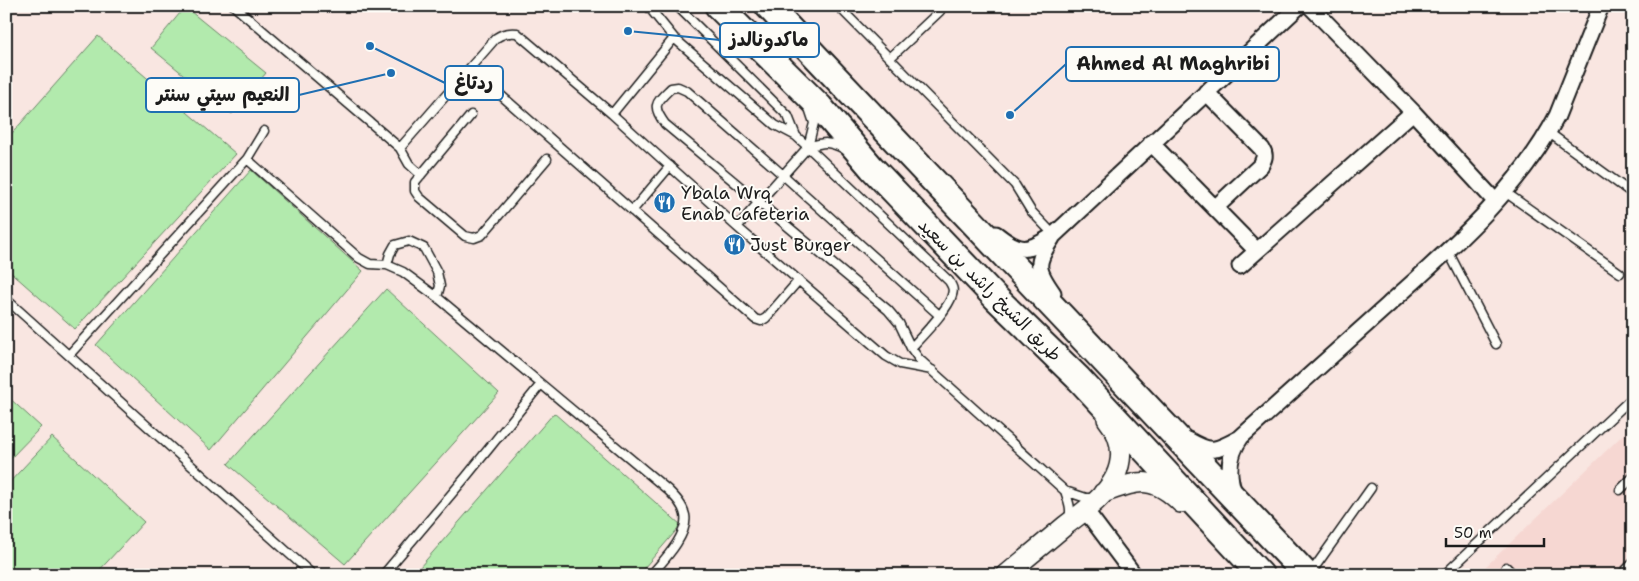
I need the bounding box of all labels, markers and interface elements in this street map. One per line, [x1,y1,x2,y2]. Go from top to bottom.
callout: ماكدونالدز [720,23,819,57]
text: ماكدونالدز [727,27,809,53]
callout: Ahmed Al Maghribi [1066,47,1279,81]
text: Ahmed Al Maghribi [1076,51,1270,76]
callout: ردتاغ [445,66,503,100]
text: ردتاغ [455,70,493,96]
callout: النعيم سيتي سنتر [146,78,299,112]
text: النعيم سيتي سنتر [155,82,289,111]
place label: Ybala Wrq Enab Cafeteria [681,181,809,226]
restaurant icon: Ybala Wrq Enab Cafeteria [653,191,677,215]
street label: طريق الشيخ راشد بن سعيد [913,213,1067,367]
restaurant icon: Just Burger [722,233,746,257]
place label: Just Burger [750,233,851,257]
scale bar [1446,516,1544,548]
text: 50 m [1454,523,1492,543]

